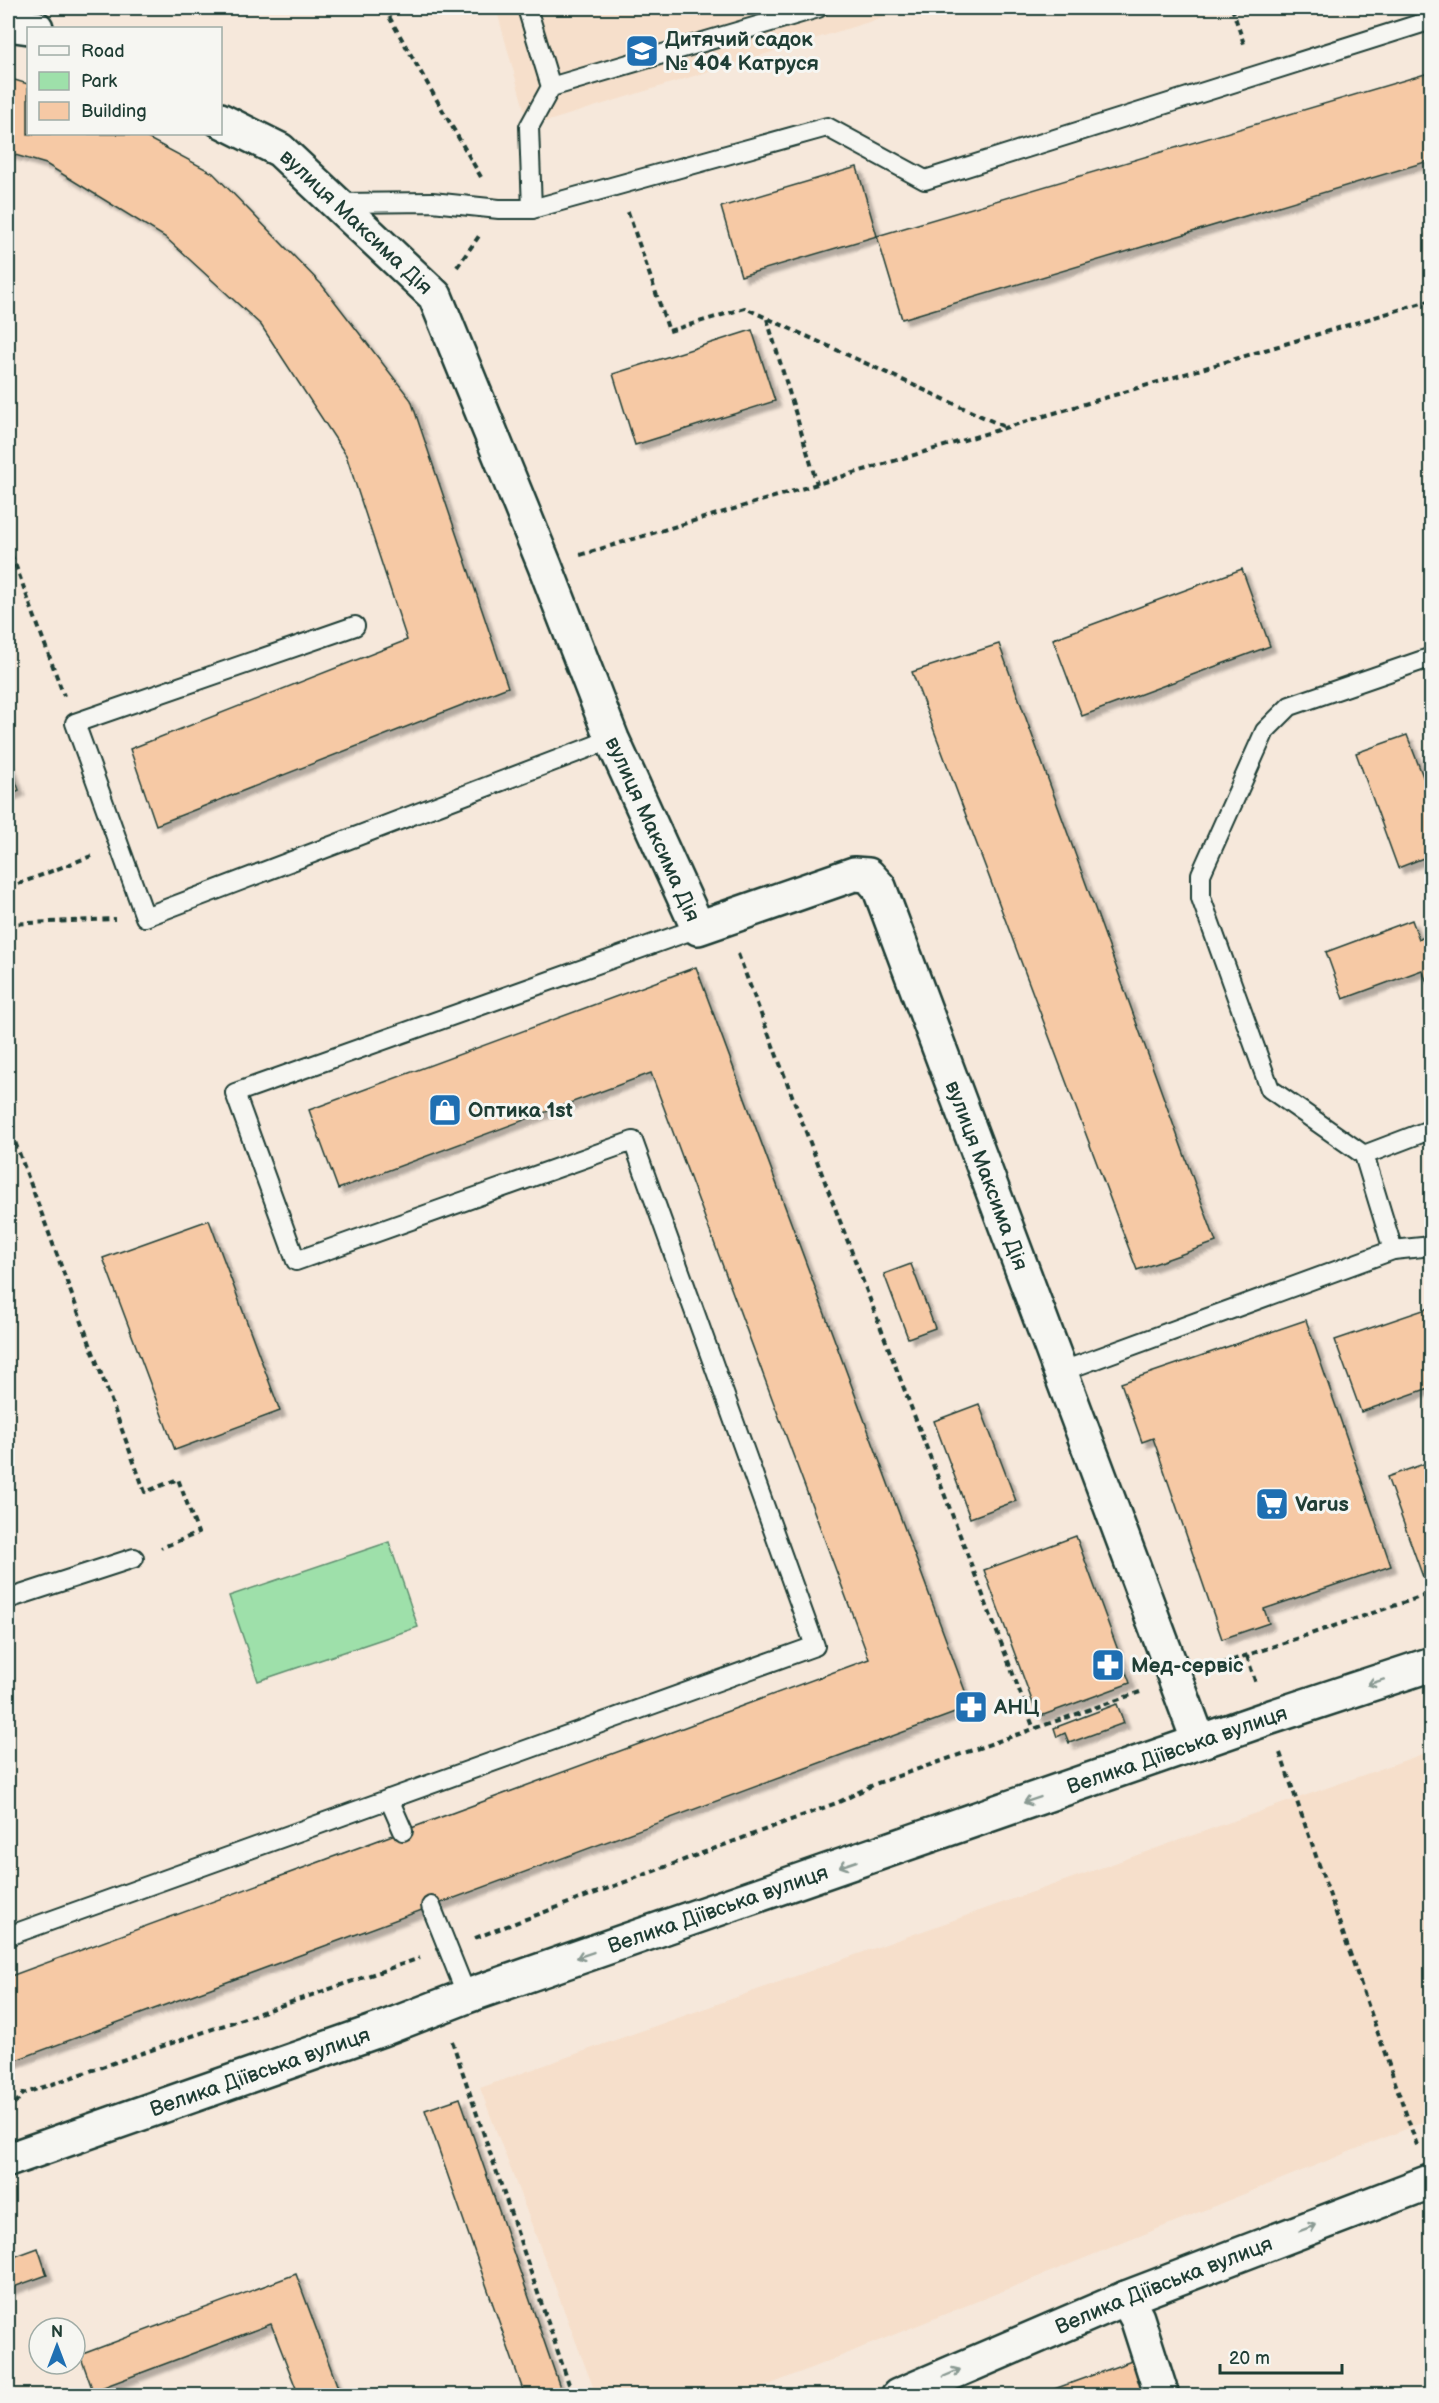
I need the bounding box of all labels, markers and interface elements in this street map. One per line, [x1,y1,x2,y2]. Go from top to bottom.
legend [27,27,222,135]
place label: Дитячий садок № 404 Катруся [665,27,819,76]
school or university icon: Дитячий садок № 404 Катруся [624,33,660,69]
text: Road [81,41,125,62]
text: Park [81,71,117,92]
text: Building [81,101,147,122]
street label: вулиця Максима Дія [274,144,438,300]
street label: вулиця Максима Дія [600,733,705,926]
street label: вулиця Максима Дія [940,1077,1033,1274]
shop icon: Оптика 1st [427,1092,463,1128]
place label: Оптика 1st [468,1098,573,1123]
supermarket icon: Varus [1254,1486,1290,1522]
place label: Varus [1295,1492,1349,1517]
pharmacy icon: Мед-сервіс [1090,1647,1126,1683]
place label: Мед-сервіс [1131,1653,1244,1678]
one-way arrow [1367,1677,1386,1688]
pharmacy icon: АНЦ [953,1689,989,1725]
place label: АНЦ [993,1695,1040,1720]
street label: Велика Діївська вулиця [1064,1701,1291,1800]
one-way arrow [1024,1795,1042,1806]
one-way arrow [839,1859,858,1870]
street label: Велика Діївська вулиця [605,1860,832,1959]
one-way arrow [576,1951,595,1962]
street label: Велика Діївська вулиця [147,2022,374,2122]
one-way arrow [1298,2222,1316,2233]
street label: Велика Діївська вулиця [1051,2231,1276,2340]
north arrow [27,2316,87,2376]
text: N [51,2323,63,2342]
scale bar [1220,2337,1342,2375]
text: 20 m [1229,2348,1270,2369]
one-way arrow [943,2366,961,2377]

